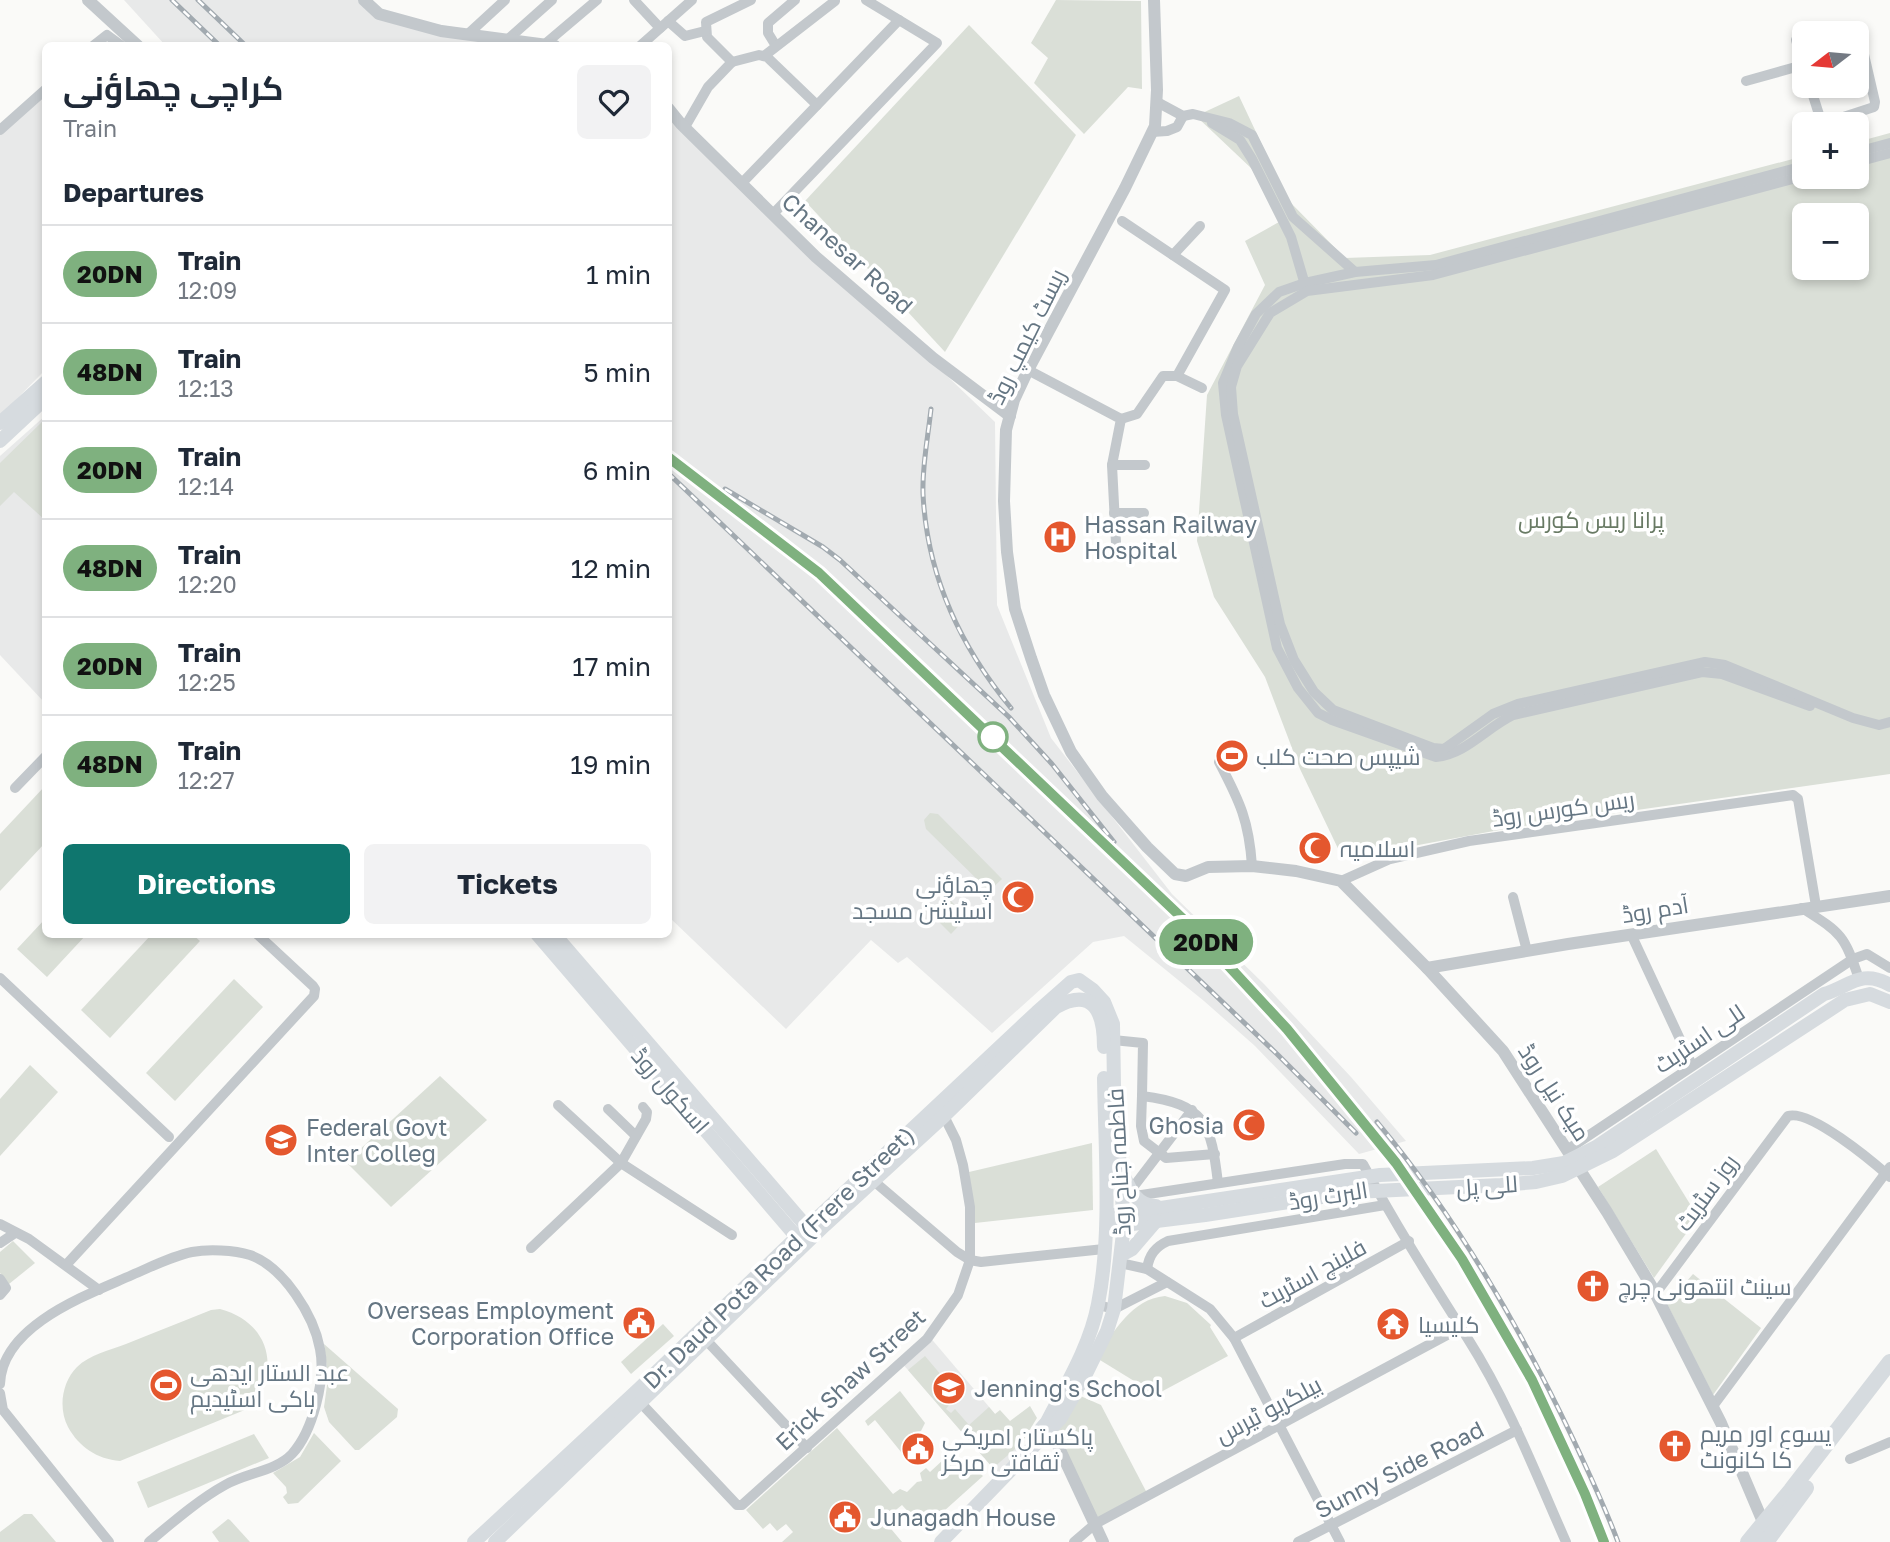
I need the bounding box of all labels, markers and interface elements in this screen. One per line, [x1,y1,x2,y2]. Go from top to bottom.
north arrow [1792,21,1869,98]
map controls [1792,21,1869,280]
button: heart [577,65,651,139]
text: کراچی چھاؤنی [63,68,284,107]
button: + [1792,112,1869,189]
text: Train [63,114,117,142]
text: Departures [63,177,204,208]
street label: Chanesar Road [777,187,919,319]
button: − [1792,203,1869,280]
text: Train [178,245,241,276]
text: 20DN [77,259,143,288]
text: 1 min [586,259,651,290]
street label: ریسٹ کیمپ روڈ [981,264,1073,409]
text: 12:09 [178,276,237,304]
text: Train [178,343,241,374]
text: 48DN [77,357,143,386]
text: 5 min [583,357,651,388]
text: 12:13 [178,374,234,402]
text: Train [178,441,241,472]
text: 20DN [77,455,143,484]
text: 6 min [583,455,651,486]
text: 12:14 [178,472,234,500]
park label: پرانا ریس کورس [1518,505,1664,535]
place label: Hassan Railway Hospital [1084,510,1257,564]
hospital icon: Hassan Railway Hospital [1041,518,1079,556]
text: Train [178,539,241,570]
text: 48DN [77,553,143,582]
text: 12 min [571,553,651,584]
text: 12:20 [178,570,237,598]
text: Train [178,637,241,668]
text: 20DN [77,651,143,680]
text: 17 min [572,651,651,682]
text: 12:25 [178,668,236,696]
unlabelled marker [978,722,1008,752]
text: Train [178,735,241,766]
sports icon: شیپس صحت کلب [1213,737,1251,775]
place label: شیپس صحت کلب [1256,742,1420,771]
text: 48DN [77,749,143,778]
text: 19 min [570,749,651,780]
text: 12:27 [178,766,235,794]
street label: ریس کورس روڈ [1490,784,1636,833]
mosque icon: اسلامیہ [1296,829,1334,867]
place label: اسلامیہ [1340,834,1415,862]
button: Directions [63,844,350,924]
button: Tickets [364,844,651,924]
place label: چھاؤنی اسٹیشن مسجد [852,870,993,925]
mosque icon: چھاؤنی اسٹیشن مسجد [999,878,1037,916]
street label: آدم روڈ [1620,890,1691,931]
line badge: 20DN [1157,919,1255,965]
text: 20DN [1173,927,1239,956]
street label: للی اسٹریٹ [1648,998,1750,1079]
street label: میک نیل روڈ [1512,1038,1597,1147]
street label: اسکول روڈ [625,1041,716,1139]
street label: فاطمہ جناح روڈ [1100,1087,1139,1236]
mosque icon: Ghosia [1230,1106,1268,1144]
place label: Ghosia [1148,1111,1224,1139]
place label: Federal Govt Inter Colleg [306,1113,447,1167]
street label: Dr. Daud Pota Road (Frere Street) [637,1120,919,1394]
school or university icon: Federal Govt Inter Colleg [262,1121,300,1159]
street label: روز سٹریٹ [1669,1148,1743,1236]
street label: للی پل [1455,1169,1519,1203]
street label: البرٹ روڈ [1286,1175,1370,1215]
street label: فلینچ اسٹریٹ [1253,1232,1372,1317]
church icon: سینٹ انتھونی چرچ [1574,1267,1612,1305]
place label: سینٹ انتھونی چرچ [1618,1272,1792,1303]
place label: Overseas Employment Corporation Office [367,1296,614,1350]
street label: Erick Shaw Street [769,1302,931,1456]
public building icon: Overseas Employment Corporation Office [620,1304,658,1342]
temple icon: کلیسیا [1374,1305,1412,1343]
place label: کلیسیا [1418,1310,1480,1338]
place label: عبد الستار ایدھی ہاکی اسٹیدیم [190,1358,349,1415]
sports icon: عبد الستار ایدھی ہاکی اسٹیدیم [147,1366,185,1404]
school or university icon: Jenning's School [930,1369,968,1407]
street label: بیلگریو ٹیرس [1210,1369,1326,1449]
place label: Jenning's School [974,1374,1162,1402]
street label: Sunny Side Road [1310,1414,1488,1524]
place label: یسوع اور مریم کا کانونٹ [1700,1419,1831,1473]
place label: پاکستان امریکی ثقافتی مرکز [940,1422,1093,1477]
church icon: یسوع اور مریم کا کانونٹ [1656,1427,1694,1465]
public building icon: پاکستان امریکی ثقافتی مرکز [899,1430,937,1468]
public building icon: Junagadh House [826,1498,864,1536]
place label: Junagadh House [870,1503,1056,1531]

